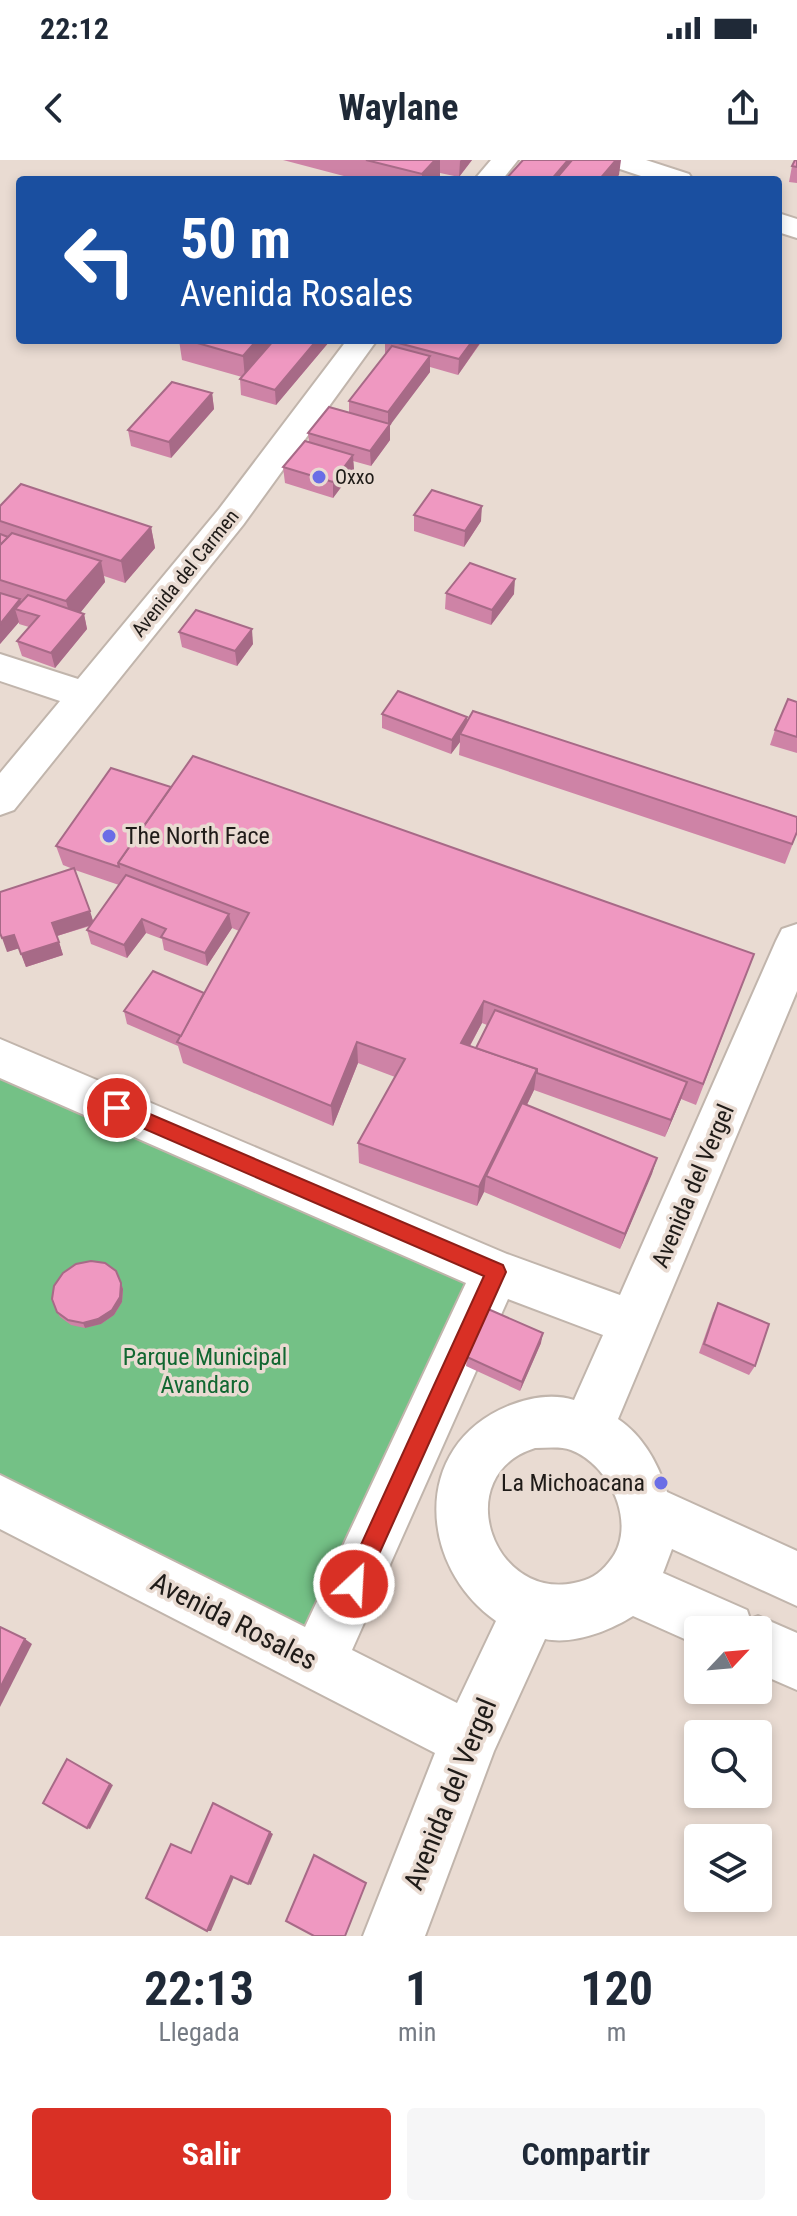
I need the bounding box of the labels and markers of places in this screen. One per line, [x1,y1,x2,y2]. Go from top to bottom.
place label: Oxxo [335,465,374,489]
marker: Oxxo [310,468,328,486]
place label: The North Face [125,822,270,850]
marker: The North Face [100,827,118,845]
pin [83,1074,151,1142]
place label: La Michoacana [501,1469,645,1497]
marker: La Michoacana [652,1474,670,1492]

